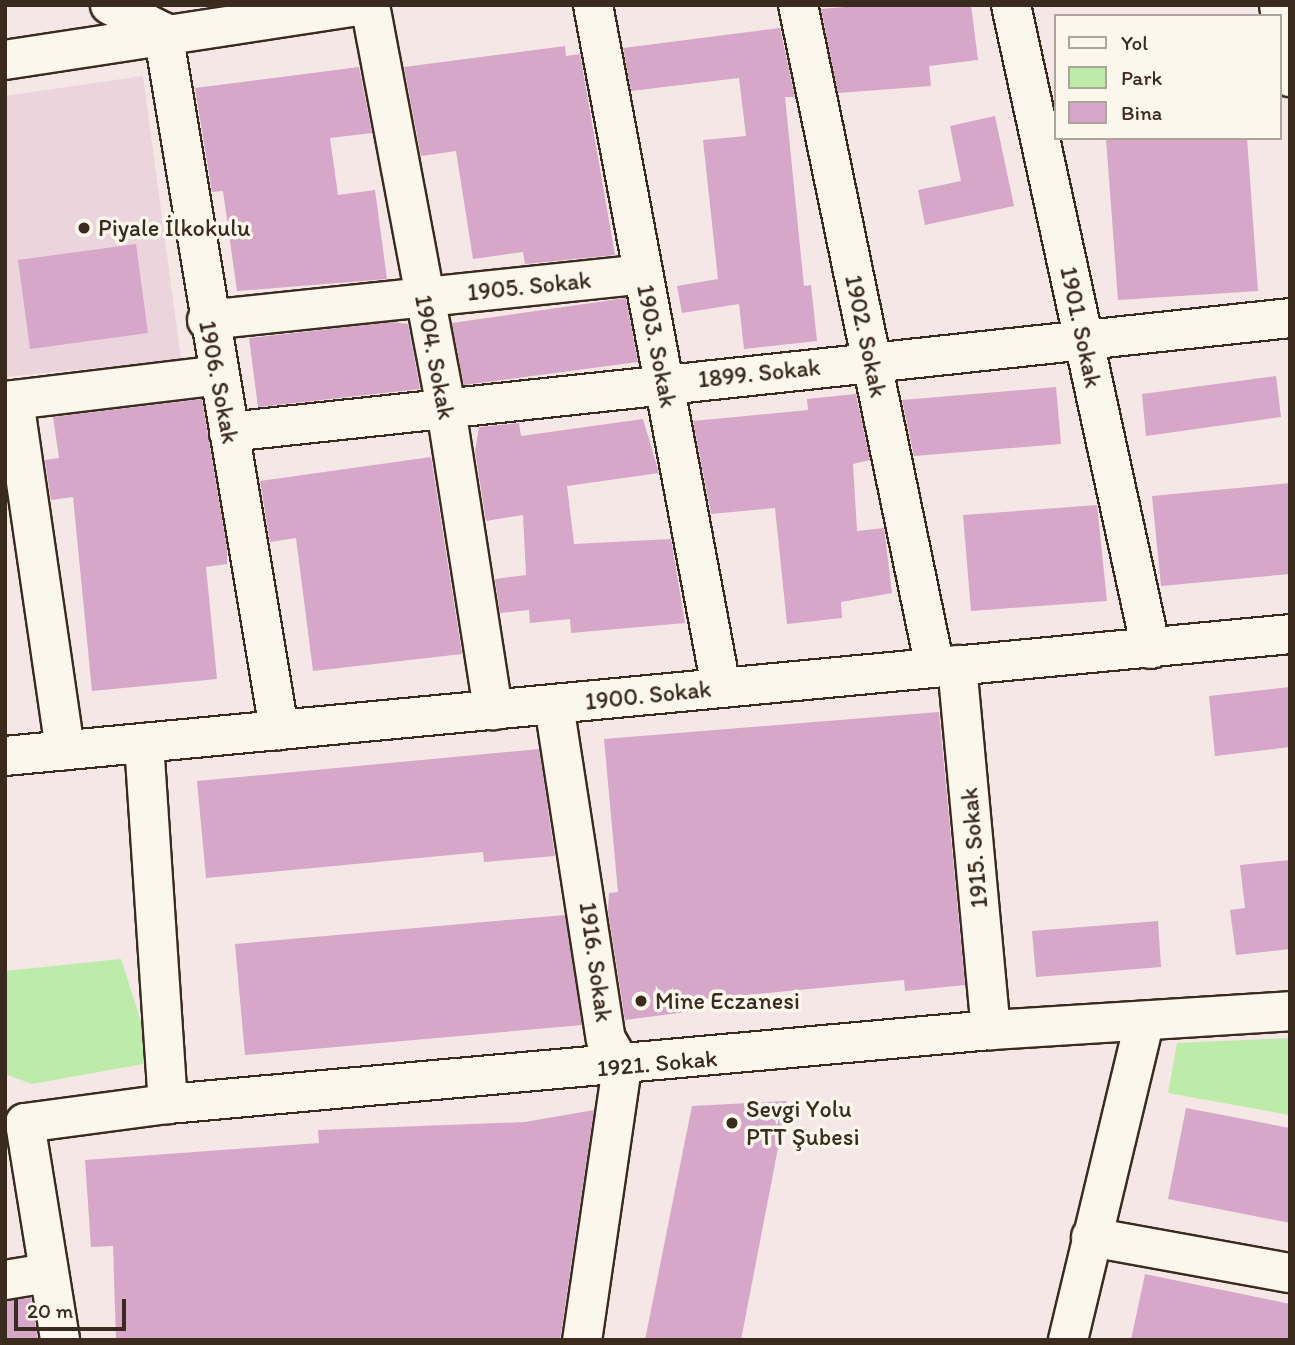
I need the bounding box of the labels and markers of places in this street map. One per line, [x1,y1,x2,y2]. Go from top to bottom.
place label: Piyale İlkokulu [98,214,251,242]
marker: Piyale İlkokulu [76,220,92,236]
place label: Mine Eczanesi [655,987,800,1015]
marker: Mine Eczanesi [633,993,649,1009]
place label: Sevgi Yolu PTT Şubesi [746,1095,859,1151]
marker: Sevgi Yolu PTT Şubesi [724,1115,740,1131]

